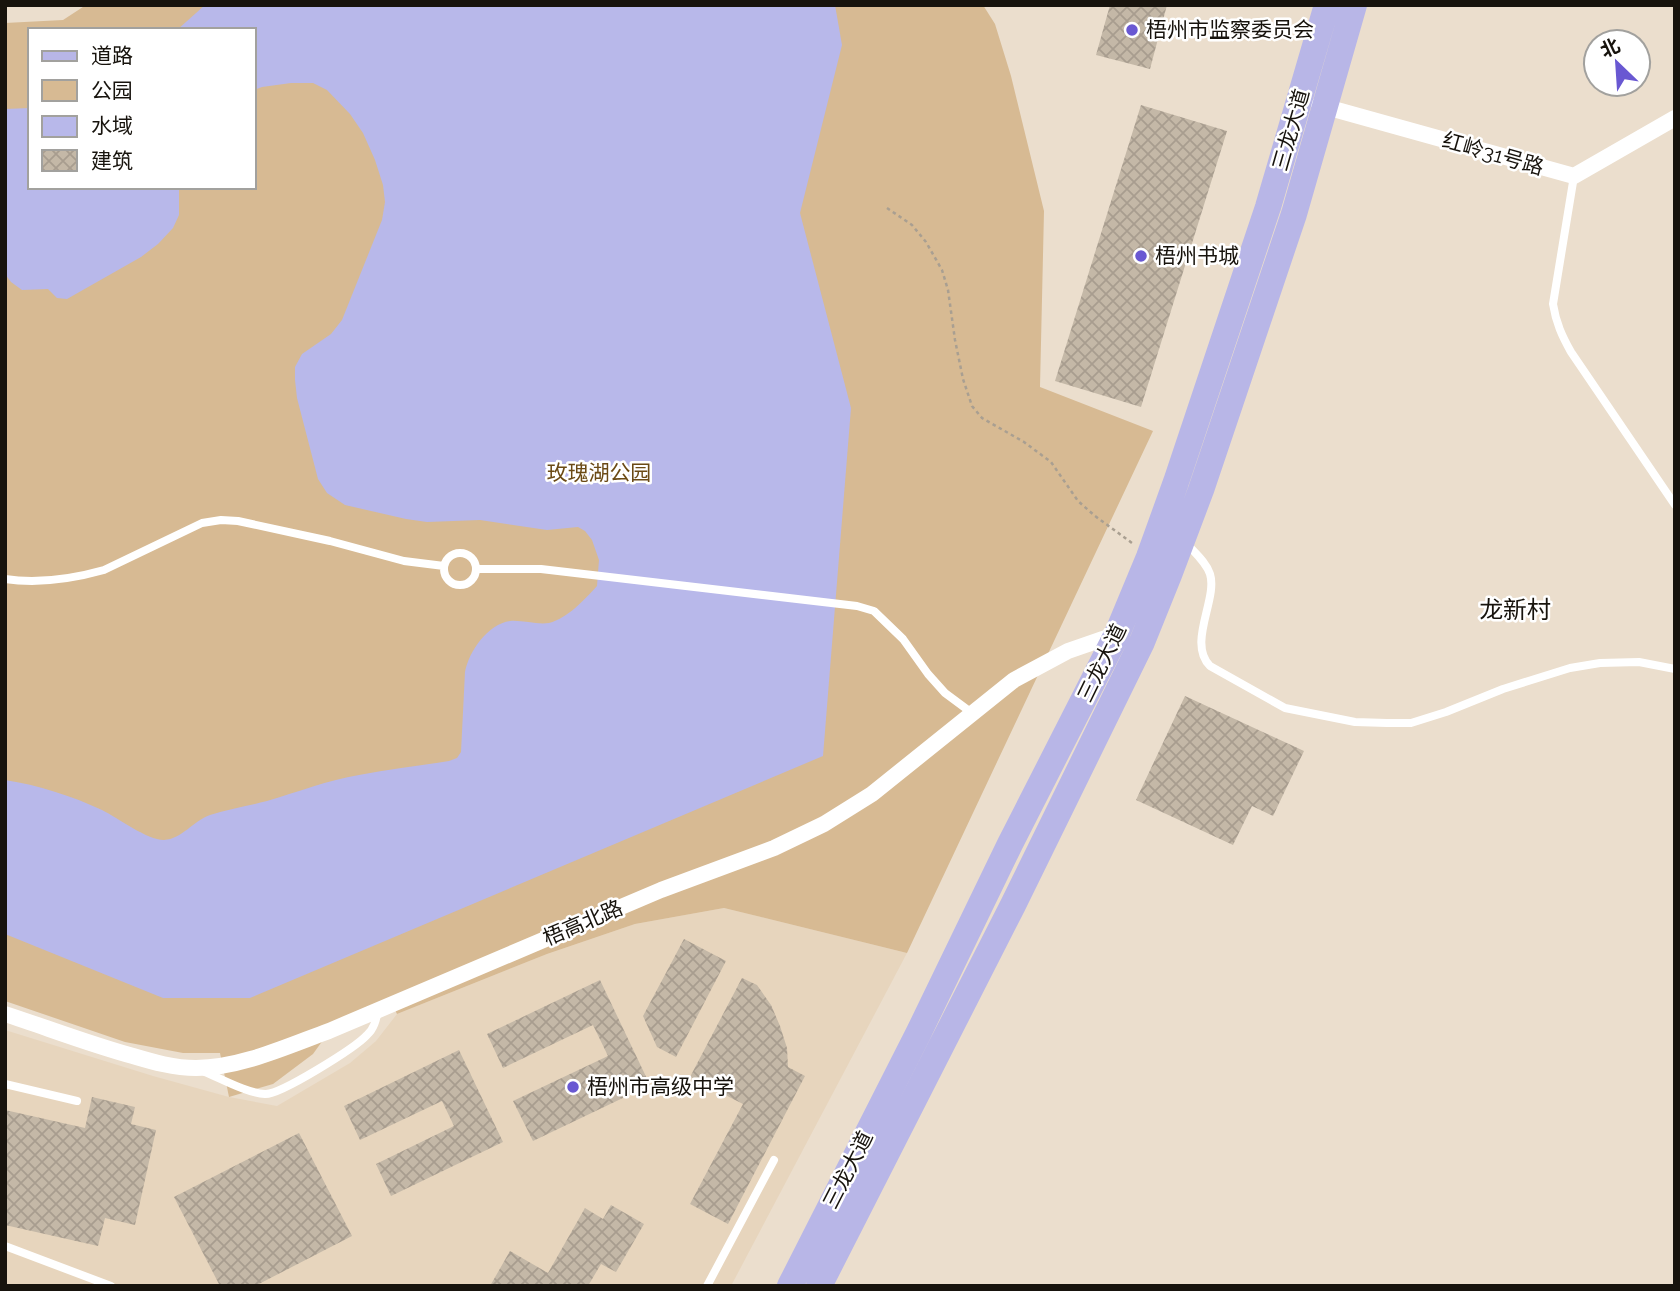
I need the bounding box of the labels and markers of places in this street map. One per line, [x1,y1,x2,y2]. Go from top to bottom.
place label: 梧州市监察委员会 [1146,17,1314,42]
marker: 梧州市监察委员会 [1124,22,1140,38]
place label: 梧州书城 [1155,243,1239,268]
marker: 梧州书城 [1133,248,1149,264]
place label: 梧州市高级中学 [587,1074,734,1099]
marker: 梧州市高级中学 [565,1079,581,1095]

